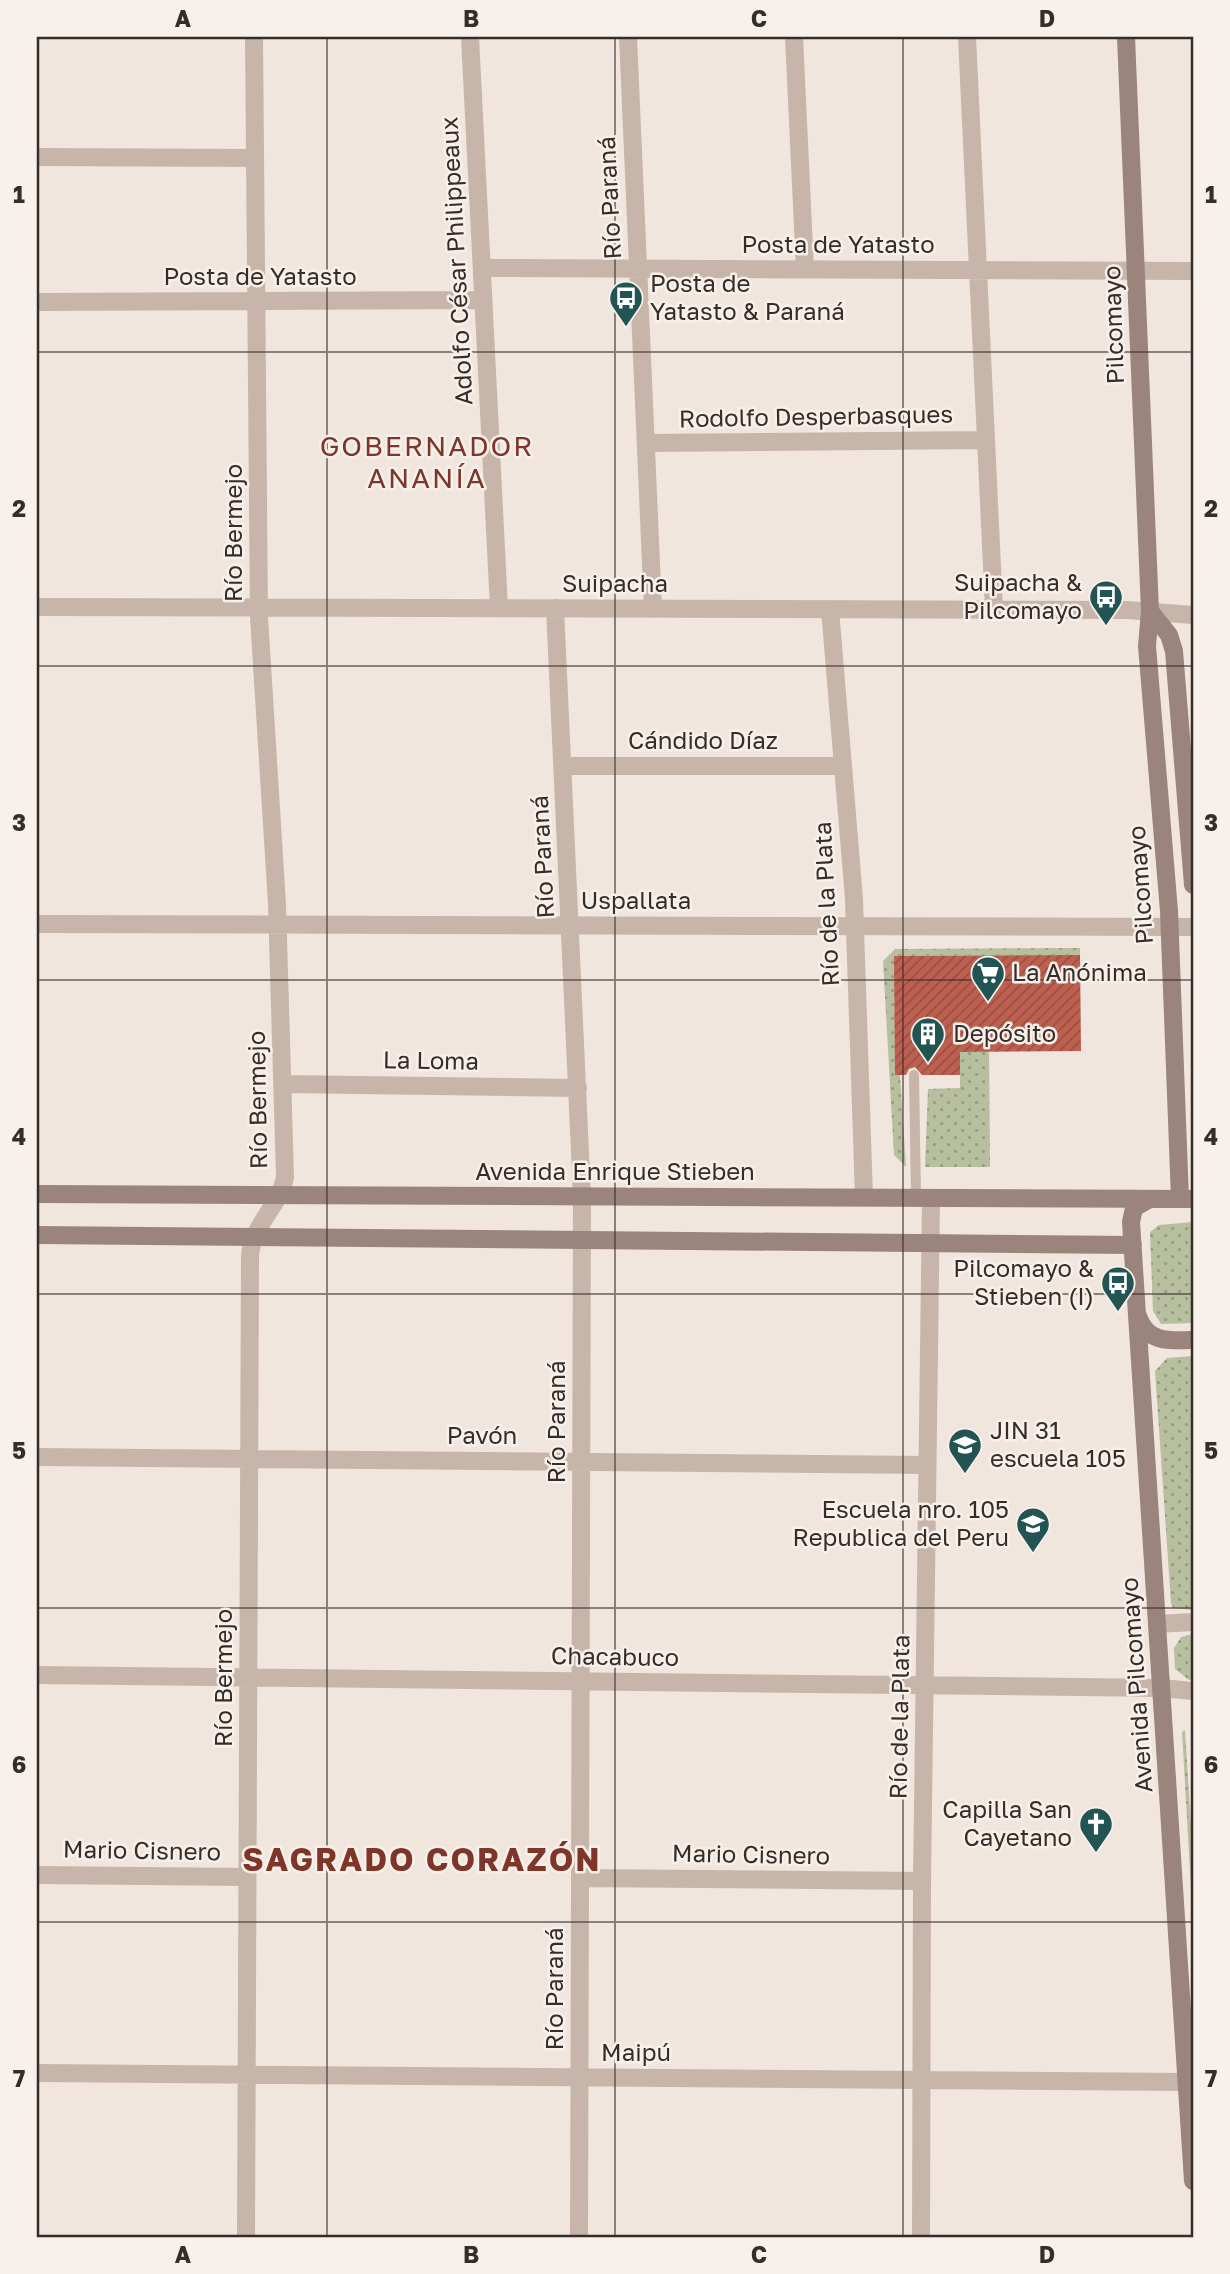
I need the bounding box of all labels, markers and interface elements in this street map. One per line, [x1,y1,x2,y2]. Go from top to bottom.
text: A [175,4,192,32]
text: B [463,4,479,32]
text: C [751,4,767,32]
text: D [1039,4,1055,32]
street label: Adolfo César Philippeaux [433,116,478,406]
street label: Río Paraná [591,136,626,260]
text: 1 [13,180,25,208]
text: 1 [1205,180,1217,208]
street label: Posta de Yatasto [741,229,935,258]
street label: Posta de Yatasto [163,261,357,290]
street label: Pilcomayo [1096,265,1129,385]
place label: Posta de Yatasto & Paraná [650,268,845,325]
bus stop icon: Posta de Yatasto & Paraná [607,279,645,328]
street label: Rodolfo Desperbasques [679,399,953,432]
district label: GOBERNADOR ANANÍA [320,429,534,494]
street label: Río Bermejo [218,464,247,602]
text: 2 [12,494,26,522]
text: 2 [1204,494,1218,522]
place label: Suipacha & Pilcomayo [954,567,1082,624]
street label: Suipacha [562,568,668,597]
bus stop icon: Suipacha & Pilcomayo [1087,578,1125,627]
street label: Cándido Díaz [628,725,778,754]
street label: Río Paraná [524,795,559,919]
text: 3 [12,808,26,836]
text: 3 [1204,808,1218,836]
street label: Río de la Plata [807,821,844,987]
street label: Pilcomayo [1121,825,1158,945]
street label: Uspallata [581,885,691,914]
supermarket icon: La Anónima [969,954,1007,1003]
place label: La Anónima [1012,957,1147,986]
building icon: Depósito [909,1015,947,1064]
place label: Depósito [953,1018,1056,1047]
street label: Río Bermejo [241,1031,272,1170]
street label: La Loma [383,1044,479,1075]
text: 4 [12,1122,26,1150]
text: 4 [1204,1122,1218,1150]
street label: Avenida Enrique Stieben [475,1156,755,1185]
place label: Pilcomayo & Stieben (I) [953,1253,1094,1310]
bus stop icon: Pilcomayo & Stieben (I) [1099,1264,1137,1313]
street label: Río Paraná [541,1360,570,1484]
place label: JIN 31 escuela 105 [990,1415,1126,1472]
street label: Pavón [447,1420,517,1449]
school or university icon: JIN 31 escuela 105 [946,1426,984,1475]
text: 5 [12,1436,26,1464]
text: 5 [1204,1436,1218,1464]
place label: Escuela nro. 105 Republica del Peru [793,1494,1009,1551]
school or university icon: Escuela nro. 105 Republica del Peru [1014,1505,1052,1554]
street label: Avenida Pilcomayo [1114,1576,1157,1794]
street label: Río Bermejo [208,1609,237,1747]
street label: Río de la Plata [883,1634,914,1800]
street label: Chacabuco [551,1640,679,1671]
text: 6 [12,1750,26,1778]
text: 6 [1204,1750,1218,1778]
place label: Capilla San Cayetano [942,1794,1072,1851]
church icon: Capilla San Cayetano [1077,1805,1115,1854]
street label: Mario Cisnero [63,1834,221,1865]
street label: Mario Cisnero [672,1838,830,1869]
district label: SAGRADO CORAZÓN [242,1840,602,1878]
street label: Río Paraná [539,1927,568,2051]
street label: Maipú [601,2037,671,2066]
text: 7 [13,2064,25,2092]
text: 7 [1205,2064,1217,2092]
text: A [175,2240,192,2268]
text: B [463,2240,479,2268]
text: C [751,2240,767,2268]
text: D [1039,2240,1055,2268]

